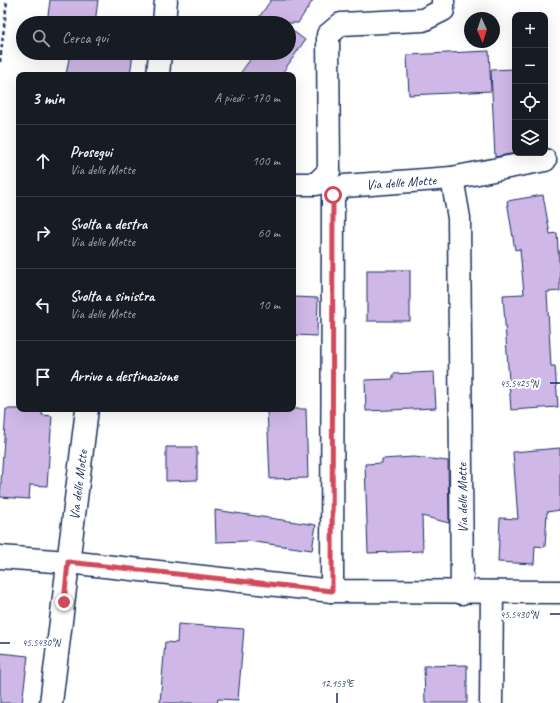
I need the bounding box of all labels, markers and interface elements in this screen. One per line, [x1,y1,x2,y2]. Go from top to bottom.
north arrow [464,12,500,48]
map controls [512,12,548,156]
button: + [512,12,548,48]
search box [16,16,296,60]
icon: search [30,27,52,49]
text: Cerca qui [62,29,108,48]
button: − [512,48,548,84]
button: locate [512,84,548,120]
text: 3 min [32,88,65,109]
text: A piedi · 170 m [215,90,280,106]
button: layers [512,120,548,156]
text: Prosegui [70,143,112,162]
icon: ahead [32,150,54,172]
text: 100 m [252,153,280,169]
text: Via delle Motte [70,162,135,178]
street label: Via delle Motte [366,171,438,193]
route start [324,186,342,204]
text: Svolta a destra [70,215,147,234]
icon: right [32,222,54,244]
text: 60 m [258,225,280,241]
text: Via delle Motte [70,234,135,250]
text: Svolta a sinistra [70,287,154,306]
icon: left [32,294,54,316]
text: 10 m [258,297,280,313]
text: Via delle Motte [70,306,135,322]
icon: arrive [32,366,54,388]
text: Arrivo a destinazione [70,367,178,386]
text: 45.5425°N [500,377,540,390]
street label: Via delle Motte [66,448,91,521]
street label: Via delle Motte [453,461,472,533]
route end [55,593,73,611]
text: 45.5430°N [500,608,540,621]
text: 45.5430°N [22,636,62,649]
text: 12.153°E [321,677,355,690]

